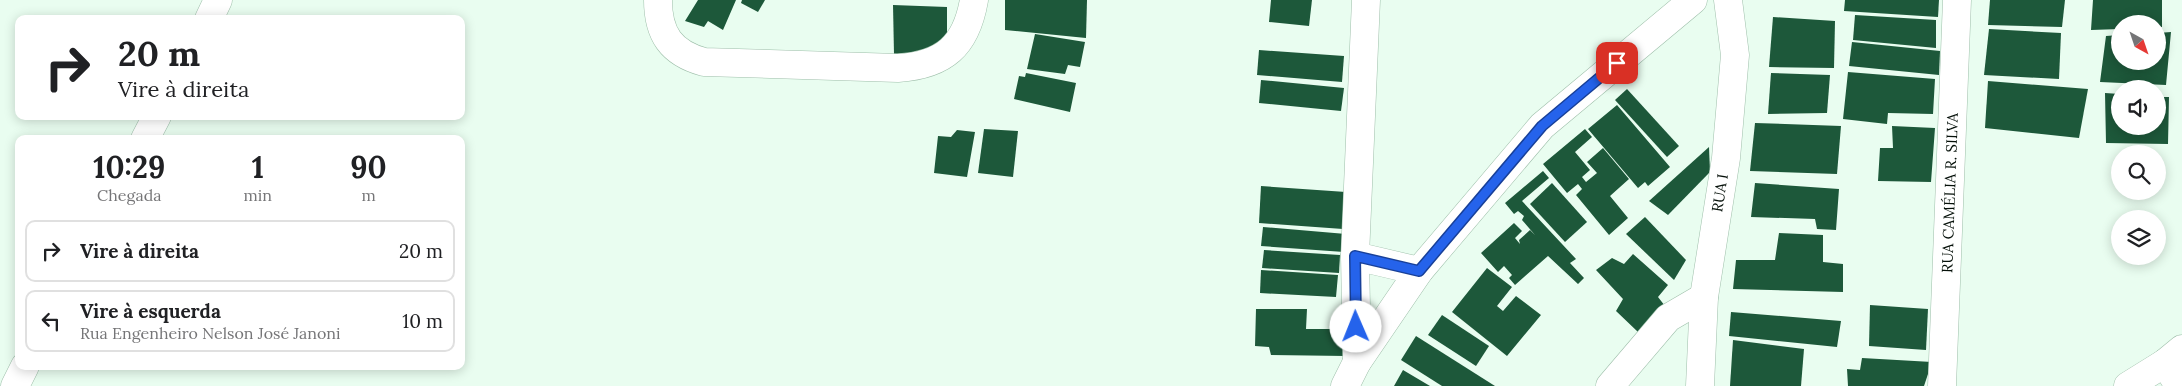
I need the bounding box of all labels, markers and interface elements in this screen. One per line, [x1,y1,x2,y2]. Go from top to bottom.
north arrow [2111,15,2166,70]
map controls [2111,15,2166,265]
text: 20 m [118,31,200,76]
icon: right [35,35,100,100]
pin [1596,42,1638,84]
icon: arrive [1603,49,1631,77]
text: Vire à direita [118,75,249,103]
button: sound [2111,80,2166,135]
street label: RUA CAMÉLIA R. SILVA [1937,112,1962,273]
button: search [2111,145,2166,200]
text: 10:29 [93,148,165,186]
text: 1 [252,148,264,186]
text: 90 [350,148,387,186]
street label: RUA I [1707,172,1732,213]
text: Chegada [97,185,161,205]
text: min [244,185,272,205]
text: m [361,185,376,205]
button: layers [2111,210,2166,265]
icon: right [37,237,65,265]
text: Vire à direita [80,239,199,263]
text: 20 m [399,239,443,263]
text: Vire à esquerda [80,299,221,323]
position arrow [1329,300,1381,352]
icon: left [37,307,65,335]
text: 10 m [402,309,443,333]
text: Rua Engenheiro Nelson José Janoni [80,323,341,343]

